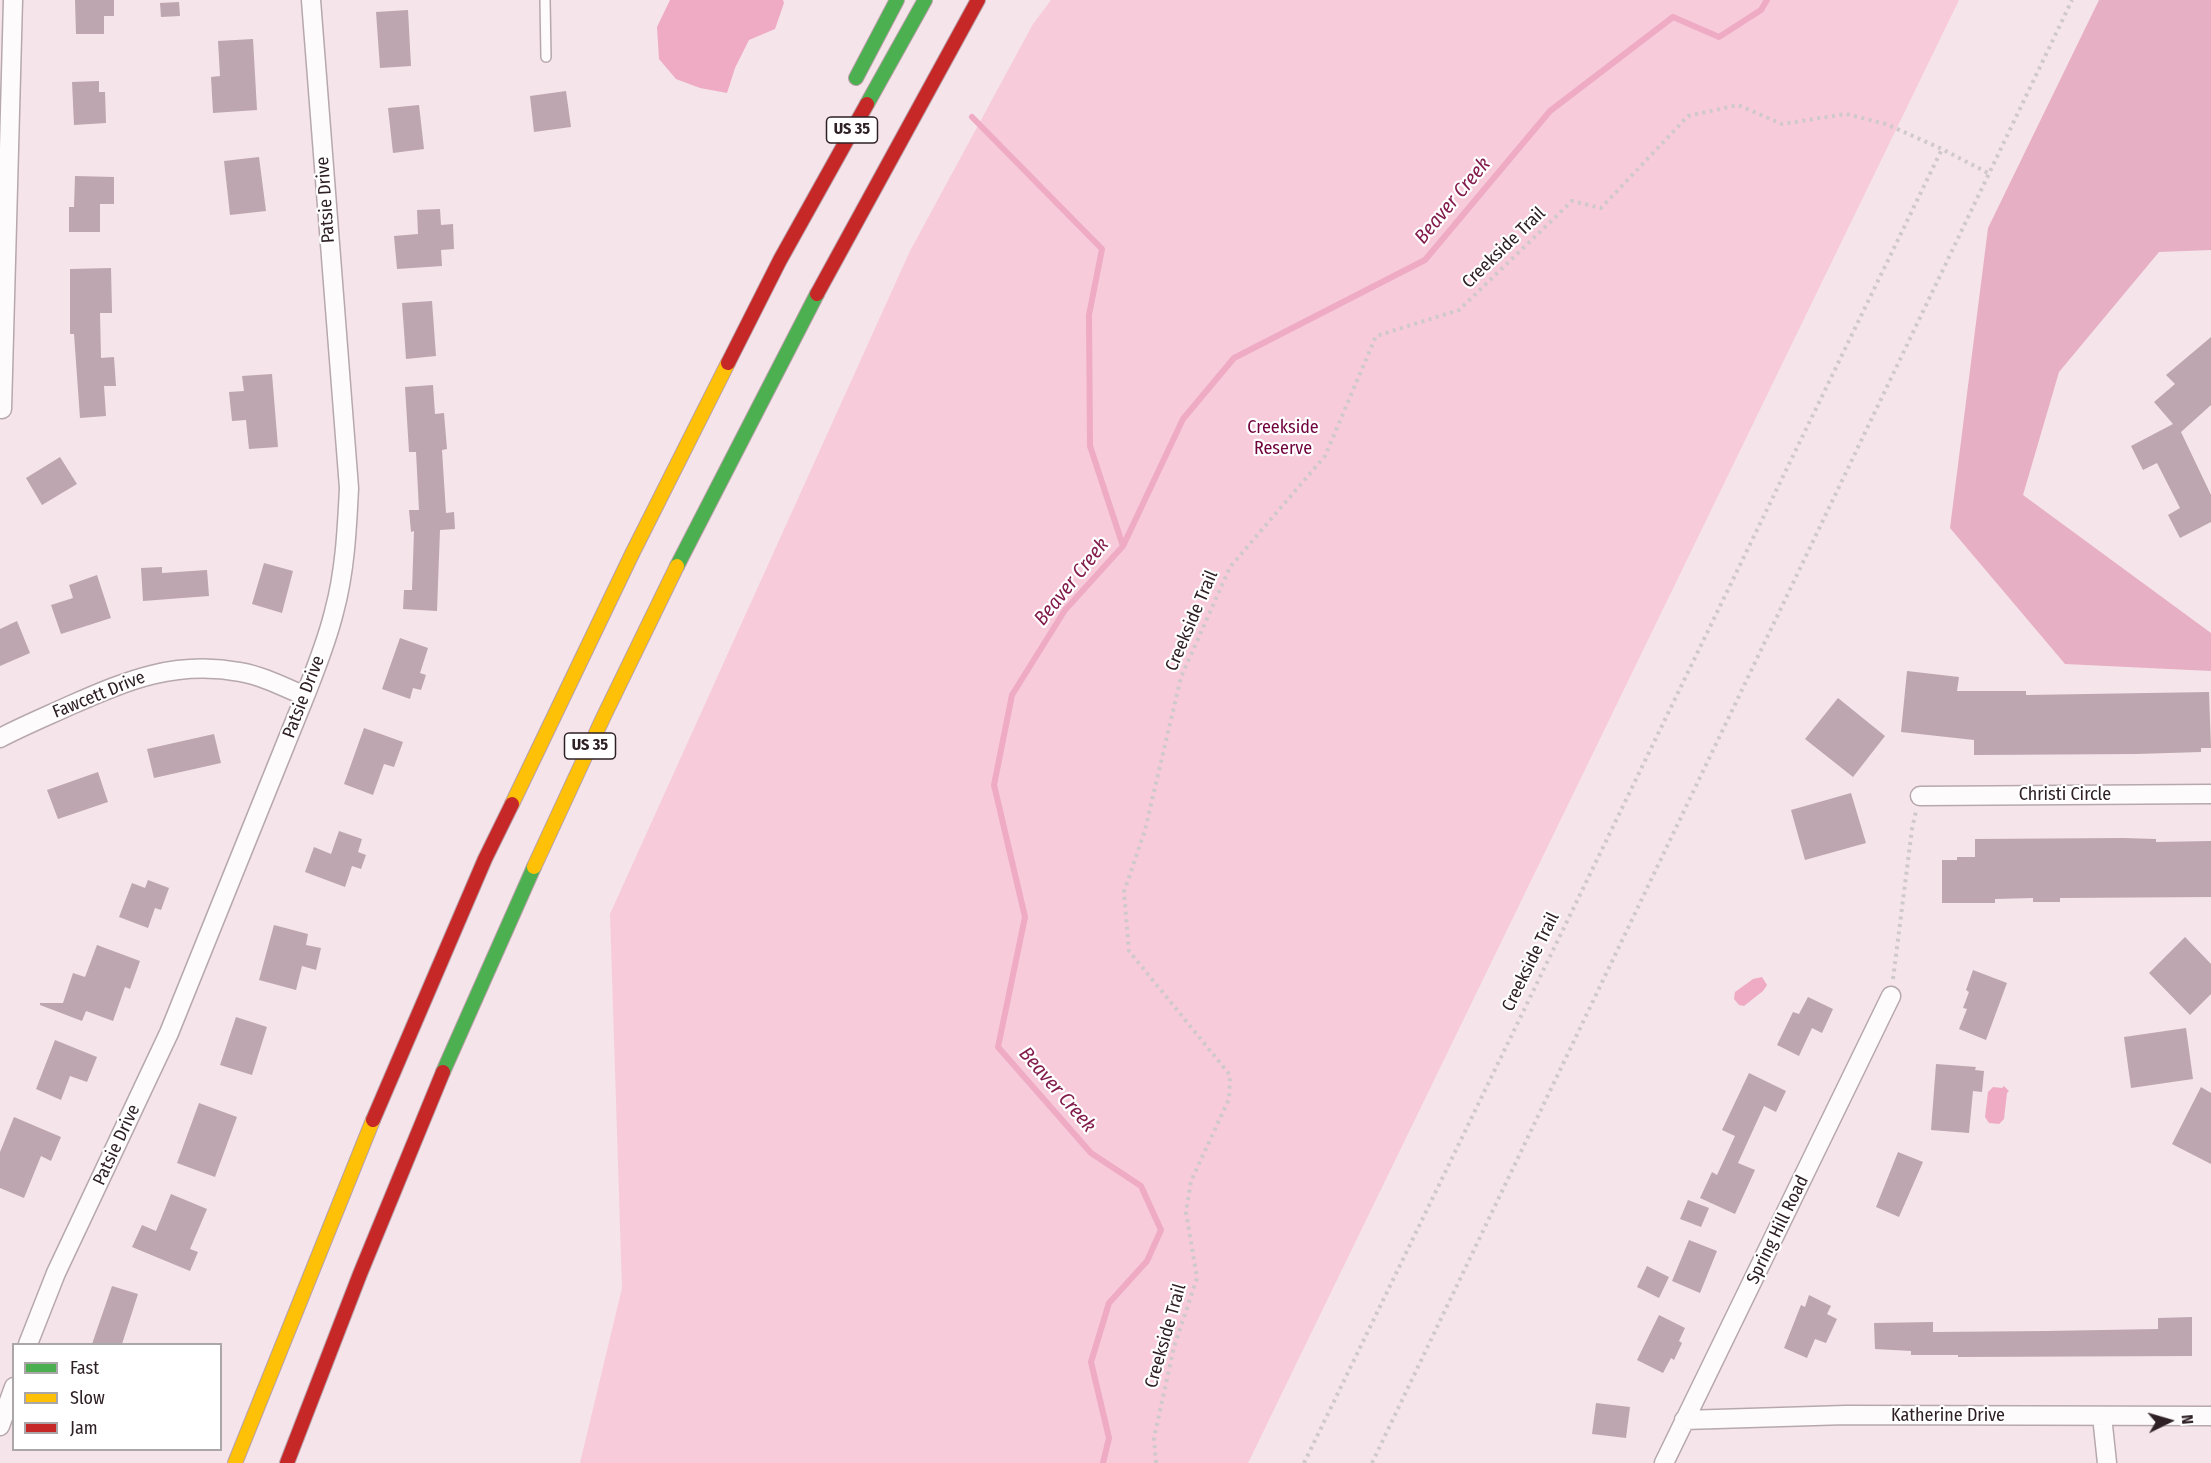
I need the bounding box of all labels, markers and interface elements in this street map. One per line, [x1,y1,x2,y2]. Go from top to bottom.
road number: US 35 [826,117,878,143]
water label: Beaver Creek [1410,153,1496,249]
street label: Patsie Drive [312,156,340,244]
street label: Creekside Trail [1458,203,1550,293]
park label: Creekside Reserve [1247,417,1319,460]
water label: Beaver Creek [1030,534,1114,630]
street label: Creekside Trail [1161,567,1223,675]
street label: Patsie Drive [278,653,330,741]
street label: Fawcett Drive [50,667,148,723]
road number: US 35 [564,733,616,759]
street label: Christi Circle [2019,784,2111,806]
street label: Creekside Trail [1498,909,1564,1015]
water label: Beaver Creek [1013,1042,1101,1138]
street label: Patsie Drive [89,1101,145,1189]
street label: Spring Hill Road [1742,1172,1814,1288]
street label: Creekside Trail [1141,1281,1191,1391]
legend [12,1343,222,1451]
text: Fast [70,1357,99,1379]
text: Slow [70,1387,105,1409]
north arrow [2139,1391,2199,1451]
street label: Katherine Drive [1891,1405,2005,1427]
text: N [2178,1414,2197,1425]
text: Jam [70,1417,98,1439]

